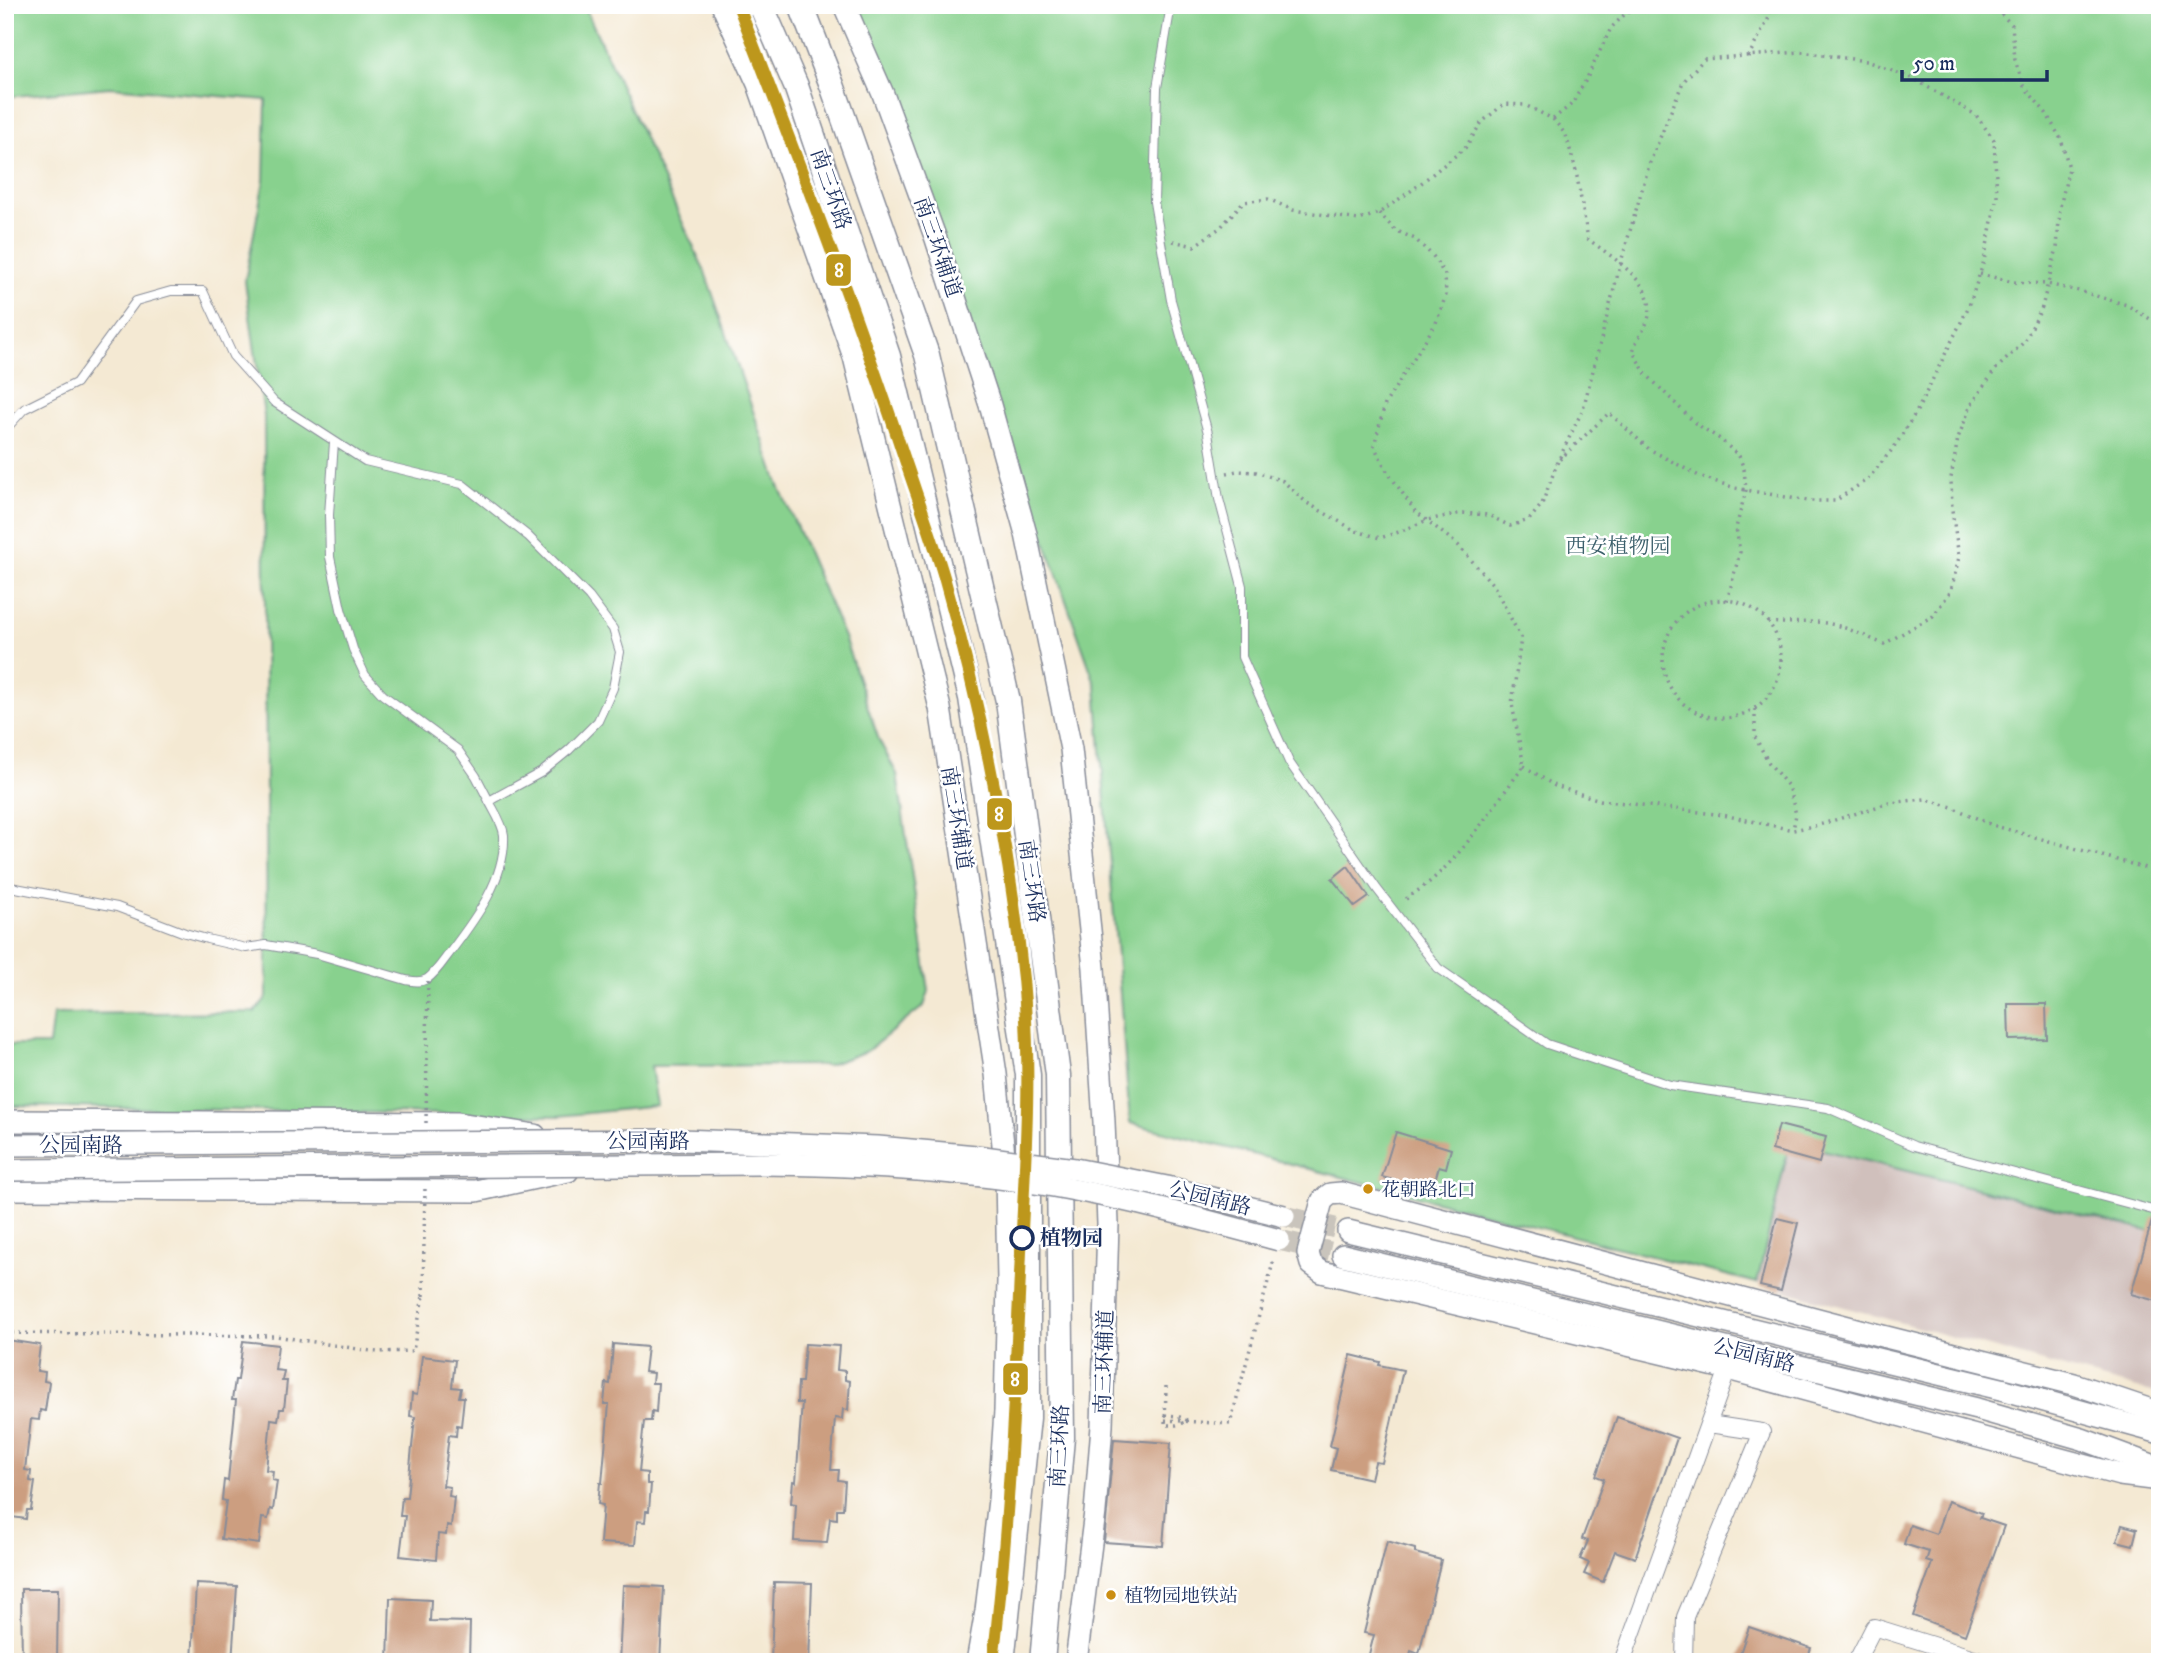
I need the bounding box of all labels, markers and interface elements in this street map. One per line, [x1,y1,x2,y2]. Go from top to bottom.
scale bar [1902,38,2048,82]
text: 50 m [1913,51,1955,77]
street label: 南三环路 [804,145,856,233]
street label: 南三环辅道 [908,193,966,301]
line badge: 8 [825,253,852,287]
text: 8 [834,260,844,283]
park label: 西安植物园 [1566,534,1671,560]
street label: 南三环辅道 [935,764,977,872]
line badge: 8 [986,797,1013,831]
text: 8 [994,804,1004,827]
street label: 南三环路 [1012,838,1050,925]
street label: 公园南路 [606,1129,690,1155]
street label: 公园南路 [39,1133,123,1159]
street label: 公园南路 [1166,1176,1254,1222]
place label: 花朝路北口 [1381,1179,1476,1202]
marker: 花朝路北口 [1361,1182,1375,1196]
marker: 植物园 [1010,1226,1034,1250]
place label: 植物园 [1040,1226,1103,1252]
street label: 南三环辅道 [1090,1309,1120,1415]
street label: 公园南路 [1710,1333,1798,1379]
line badge: 8 [1002,1362,1029,1396]
text: 8 [1010,1369,1020,1392]
street label: 南三环路 [1045,1403,1075,1489]
place label: 植物园地铁站 [1124,1585,1238,1608]
marker: 植物园地铁站 [1104,1588,1118,1602]

